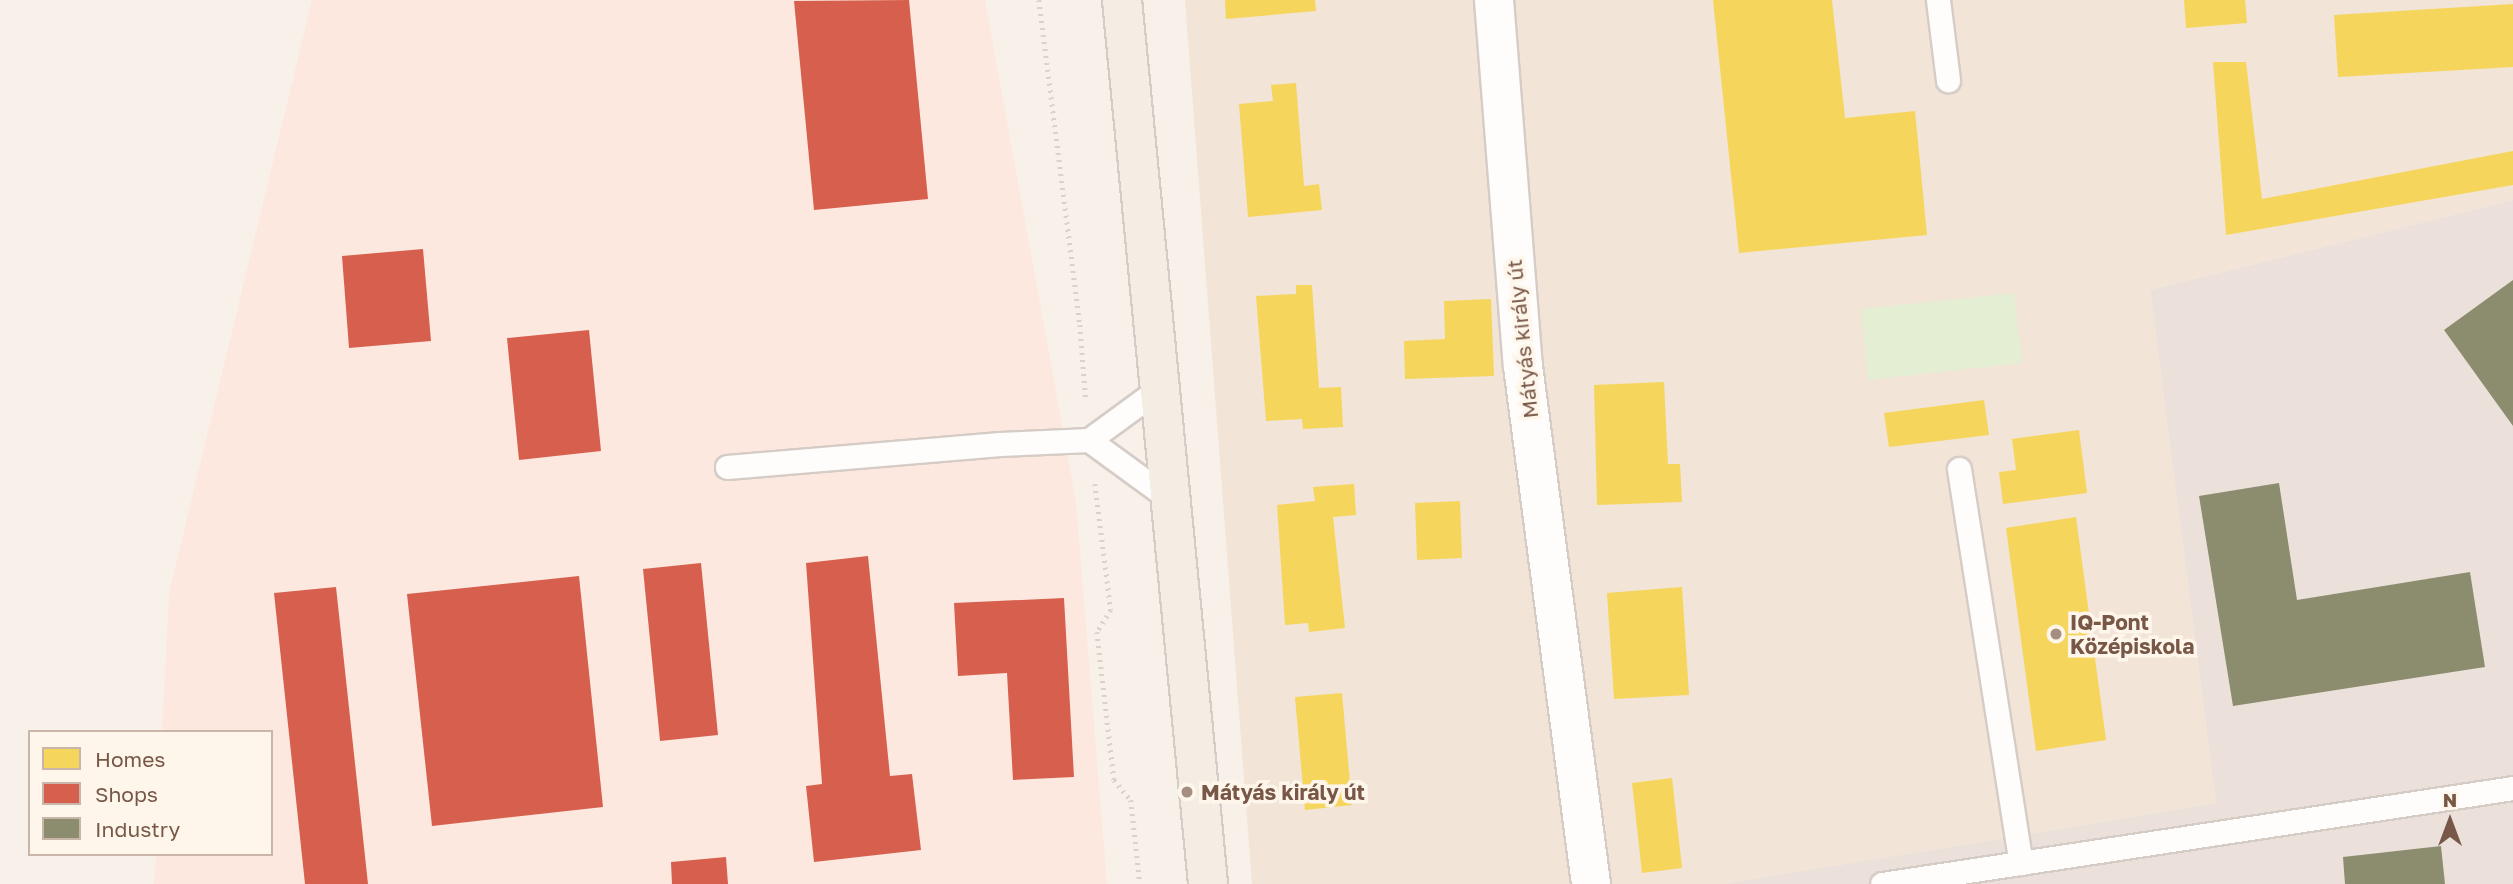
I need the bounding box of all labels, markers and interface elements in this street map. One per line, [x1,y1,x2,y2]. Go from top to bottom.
street label: Mátyás király út [1501,258,1543,420]
place label: IQ-Pont Középiskola [2070,609,2194,659]
marker: IQ-Pont Középiskola [2048,626,2064,642]
legend [28,730,273,856]
text: Homes [95,746,165,772]
place label: Mátyás király út [1201,779,1365,805]
text: Shops [95,781,158,807]
marker: Mátyás király út [1179,784,1195,800]
north arrow [2415,786,2485,856]
text: N [2443,788,2457,811]
text: Industry [95,816,180,842]

